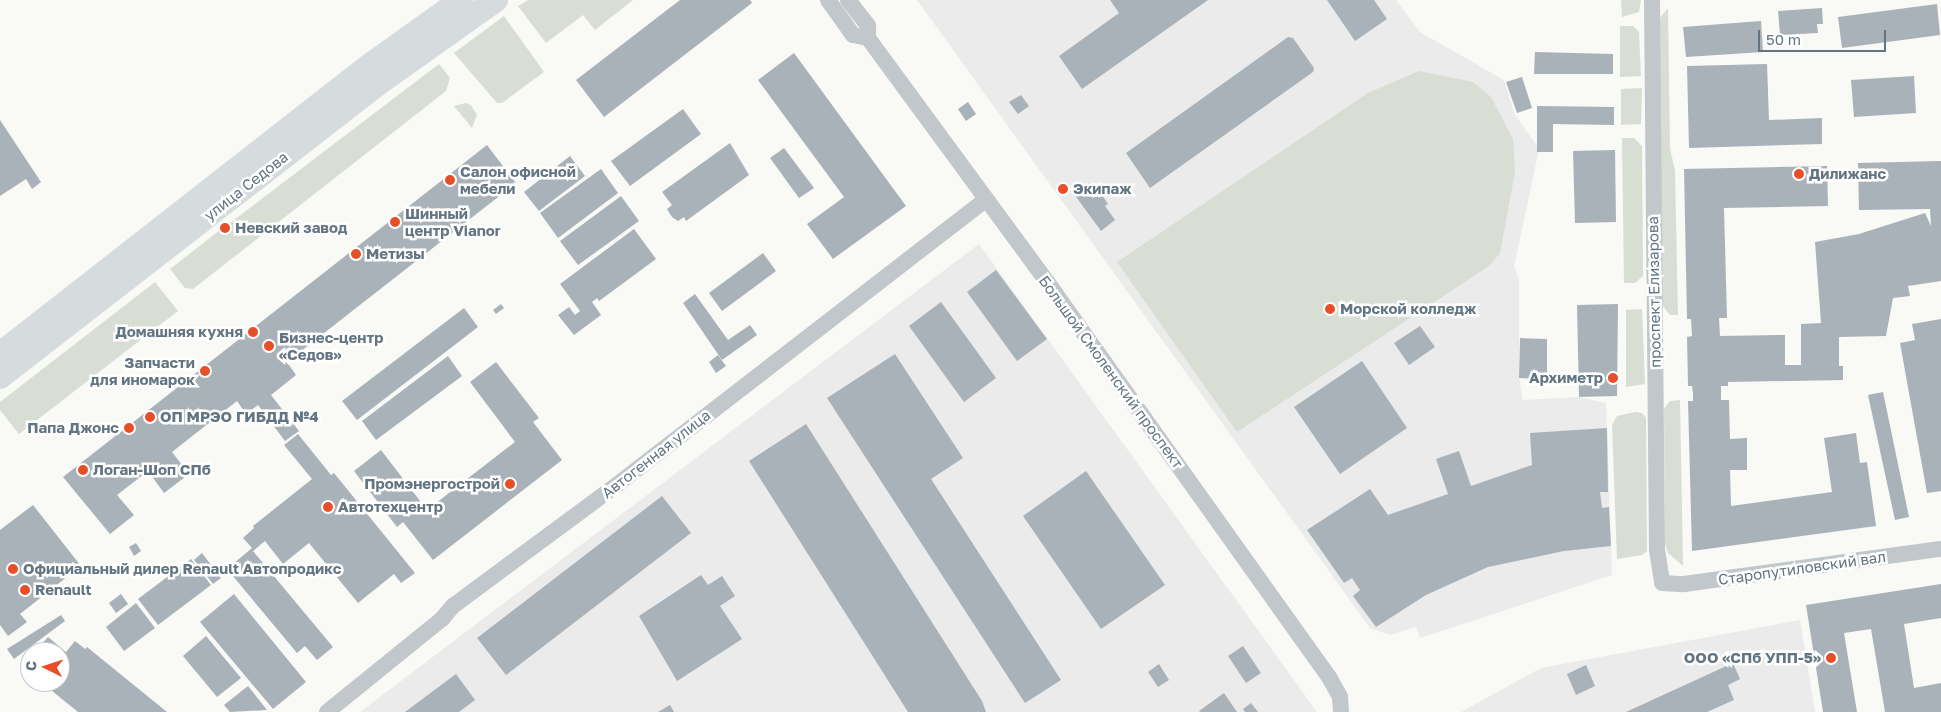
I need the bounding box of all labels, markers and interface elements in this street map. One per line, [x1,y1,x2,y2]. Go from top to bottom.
scale bar [1761,20,1888,52]
text: 50 m [1766,30,1801,48]
street label: улица Седова [200,148,292,224]
place label: Салон офисной мебели [460,162,576,197]
place label: Дилижанс [1809,165,1886,183]
marker: Дилижанс [1793,168,1805,180]
marker: Салон офисной мебели [444,174,456,186]
place label: Экипаж [1073,180,1131,198]
marker: Экипаж [1057,183,1069,195]
place label: Шинный центр Vianor [405,204,501,239]
marker: Шинный центр Vianor [389,216,401,228]
street label: проспект Елизарова [1644,216,1664,368]
place label: Невский завод [235,219,347,237]
marker: Невский завод [219,222,231,234]
place label: Метизы [366,245,425,263]
marker: Метизы [350,248,362,260]
street label: Большой Смоленский проспект [1035,272,1187,472]
place label: Морской колледж [1340,300,1476,318]
marker: Морской колледж [1324,303,1336,315]
place label: Домашняя кухня [116,323,243,341]
marker: Домашняя кухня [247,326,259,338]
place label: Бизнес-центр «Седов» [279,328,383,363]
marker: Бизнес-центр «Седов» [263,340,275,352]
place label: Запчасти для иномарок [90,353,195,388]
marker: Запчасти для иномарок [199,365,211,377]
place label: Архиметр [1529,369,1603,387]
marker: Архиметр [1607,372,1619,384]
street label: Автогенная улица [598,406,714,502]
place label: ОП МРЭО ГИБДД №4 [160,408,319,426]
marker: ОП МРЭО ГИБДД №4 [144,411,156,423]
place label: Папа Джонс [27,419,119,437]
marker: Папа Джонс [123,422,135,434]
place label: Логан-Шоп СПб [93,461,211,479]
marker: Логан-Шоп СПб [77,464,89,476]
place label: Промэнергострой [364,475,500,493]
marker: Промэнергострой [504,478,516,490]
place label: Автотехцентр [338,498,443,516]
marker: Автотехцентр [322,501,334,513]
street label: Старопутиловский вал [1717,547,1887,589]
place label: Официальный дилер Renault Автопродикс [23,560,341,578]
marker: Официальный дилер Renault Автопродикс [7,563,19,575]
place label: Renault [35,581,91,599]
marker: Renault [19,584,31,596]
north arrow [20,642,70,692]
place label: ООО «СПб УПП-5» [1684,649,1821,667]
marker: ООО «СПб УПП-5» [1825,652,1837,664]
text: С [22,660,39,672]

